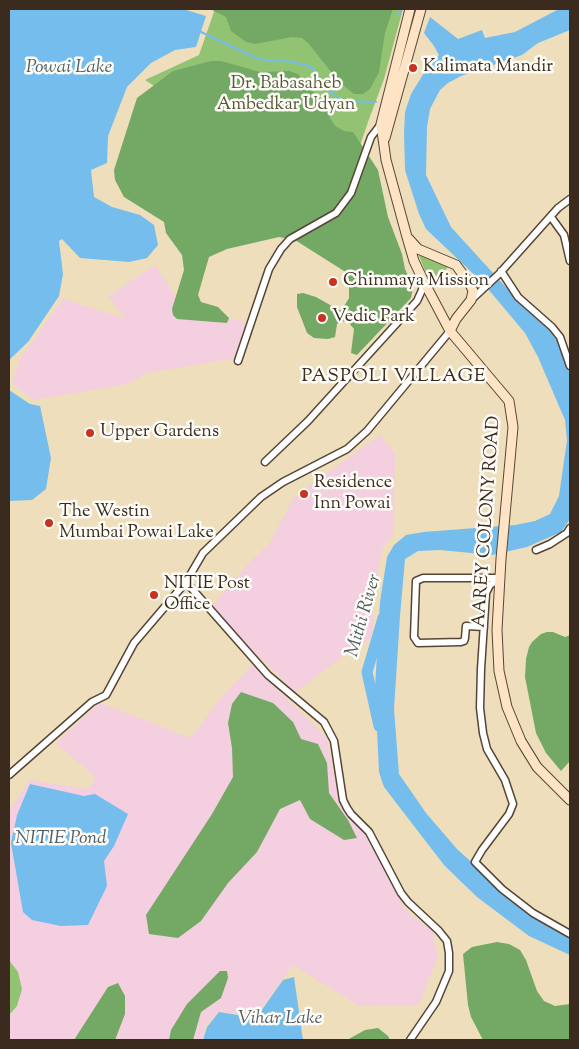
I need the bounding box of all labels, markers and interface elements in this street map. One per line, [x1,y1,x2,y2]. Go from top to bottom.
place label: Kalimata Mandir [423,57,553,79]
water label: Powai Lake [26,58,112,80]
marker: Kalimata Mandir [407,62,419,74]
park label: Dr. Babasaheb Ambedkar Udyan [217,74,355,116]
place label: Chinmaya Mission [343,271,489,293]
marker: Chinmaya Mission [327,276,339,288]
place label: Vedic Park [332,307,415,329]
marker: Vedic Park [316,312,328,324]
district label: PASPOLI VILLAGE [300,367,488,389]
street label: AAREY COLONY ROAD [470,415,506,629]
place label: Upper Gardens [100,422,219,444]
marker: Upper Gardens [84,427,96,439]
place label: Residence Inn Powai [314,473,392,516]
marker: Residence Inn Powai [298,488,310,500]
place label: The Westin Mumbai Powai Lake [59,502,214,544]
marker: The Westin Mumbai Powai Lake [43,517,55,529]
water label: Mithi River [342,572,388,660]
place label: NITIE Post Office [164,574,250,616]
marker: NITIE Post Office [148,589,160,601]
water label: NITIE Pond [15,829,107,851]
water label: Vihar Lake [238,1009,322,1031]

